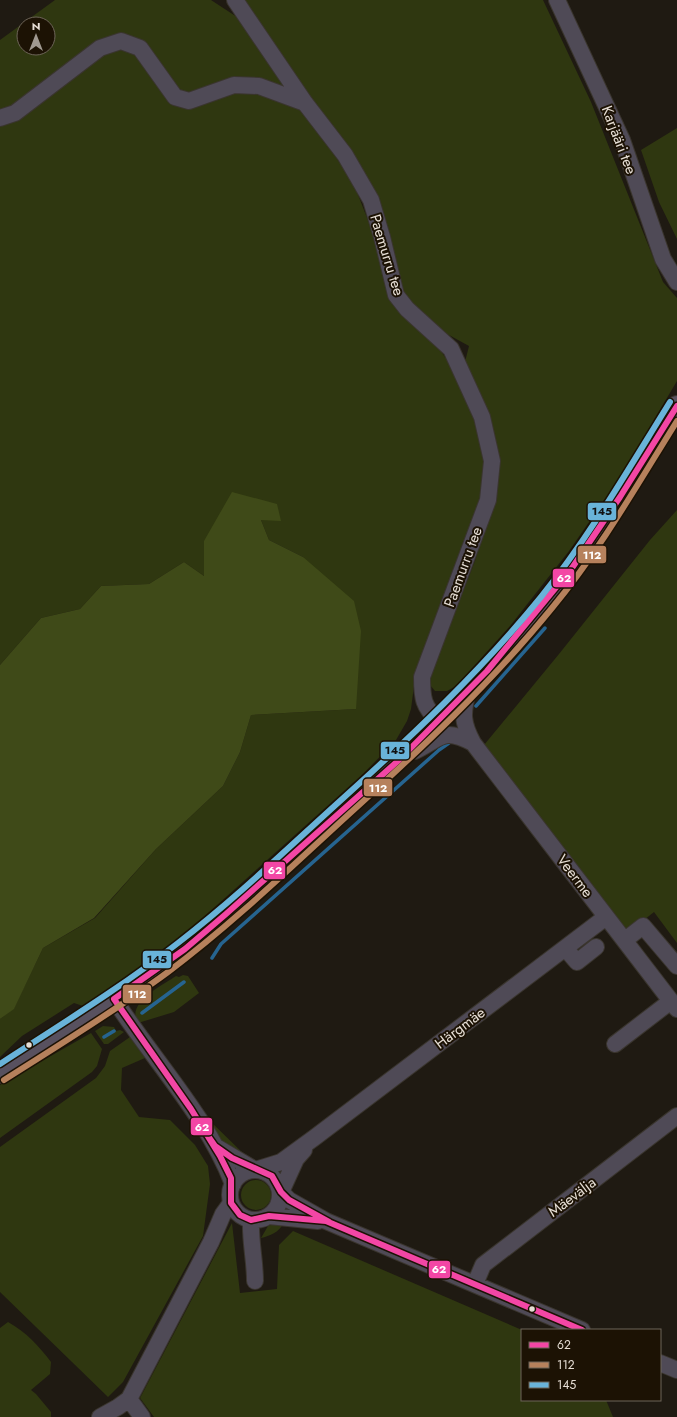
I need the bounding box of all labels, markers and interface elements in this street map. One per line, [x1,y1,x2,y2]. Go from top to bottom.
north arrow [16,16,56,56]
text: N [32,18,40,34]
street label: Karjääri tee [596,103,642,178]
street label: Paemurru tee [364,212,410,299]
line badge: 145 [587,502,617,521]
text: 145 [592,503,612,519]
street label: Paemurru tee [438,524,488,610]
line badge: 112 [577,545,607,564]
text: 112 [583,547,601,563]
line badge: 62 [552,568,575,588]
text: 62 [557,570,571,586]
line badge: 145 [380,741,410,760]
text: 145 [385,742,405,758]
line badge: 112 [363,778,393,797]
text: 112 [369,780,387,796]
street label: Veerme [552,850,599,902]
line badge: 62 [263,861,286,880]
text: 62 [268,862,282,878]
line badge: 145 [142,950,172,969]
text: 145 [147,951,167,967]
line badge: 112 [122,984,152,1004]
text: 112 [128,986,146,1002]
street label: Härgmäe [430,1002,490,1054]
unlabelled marker [24,1040,34,1050]
line badge: 62 [190,1117,213,1136]
text: 62 [195,1119,209,1135]
street label: Mäevälja [543,1172,601,1222]
line badge: 62 [428,1260,451,1279]
text: 62 [432,1261,446,1277]
unlabelled marker [527,1304,537,1314]
legend [521,1329,661,1401]
text: 62 [557,1336,571,1354]
text: 112 [557,1356,575,1374]
text: 145 [557,1376,576,1394]

